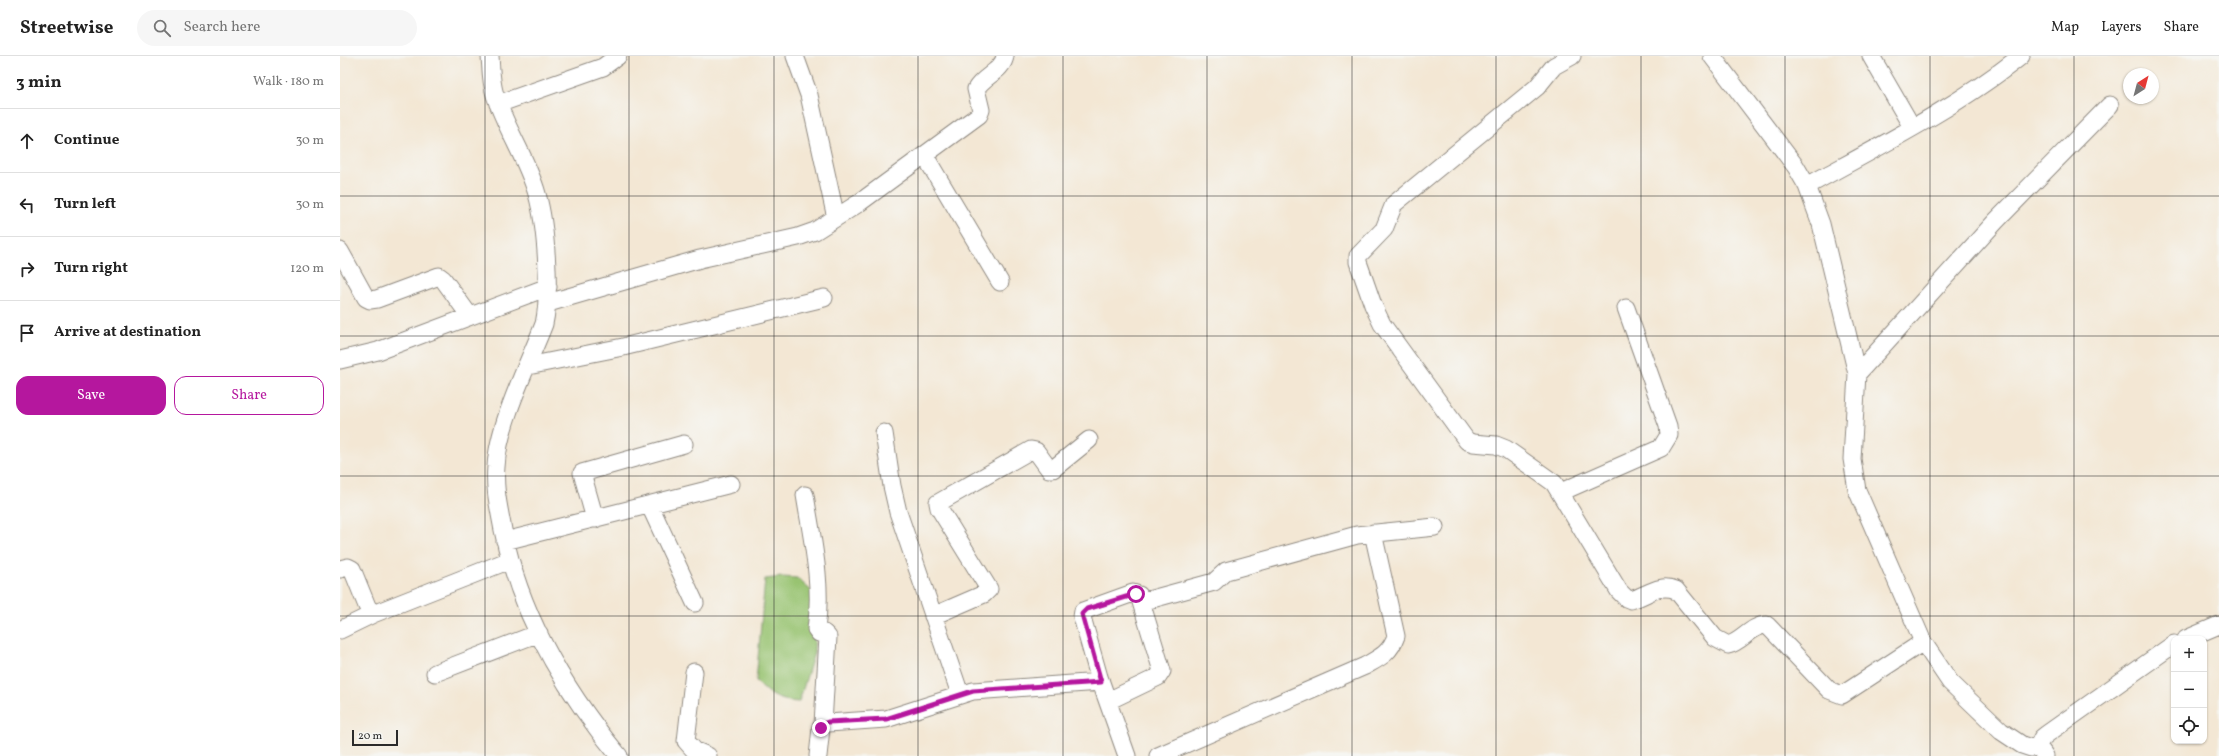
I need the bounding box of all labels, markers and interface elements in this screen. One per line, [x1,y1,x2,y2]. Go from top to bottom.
search box [137,10,417,46]
text: Streetwise [20,15,113,41]
icon: search [151,17,173,39]
text: Search here [183,17,260,38]
text: Map [2051,18,2079,37]
text: Layers [2101,18,2141,37]
text: Share [2163,18,2199,37]
north arrow [2123,68,2159,104]
text: 3 min [16,71,62,94]
text: Walk · 180 m [253,73,324,91]
icon: ahead [16,130,38,152]
text: Continue [54,130,119,151]
text: 30 m [296,132,324,150]
icon: left [16,194,38,216]
text: Turn left [54,194,116,215]
text: 30 m [296,196,324,214]
icon: right [16,258,38,280]
text: Turn right [54,258,128,279]
text: 120 m [290,260,324,278]
icon: arrive [16,322,38,344]
text: Arrive at destination [54,322,201,343]
button: Save [16,376,166,415]
button: Share [174,376,324,415]
route start [1127,585,1145,603]
map controls [2171,636,2207,744]
button: + [2171,636,2207,672]
button: − [2171,672,2207,708]
button: locate [2171,708,2207,744]
route end [812,719,830,737]
scale bar [352,728,398,747]
text: 20 m [358,729,382,744]

